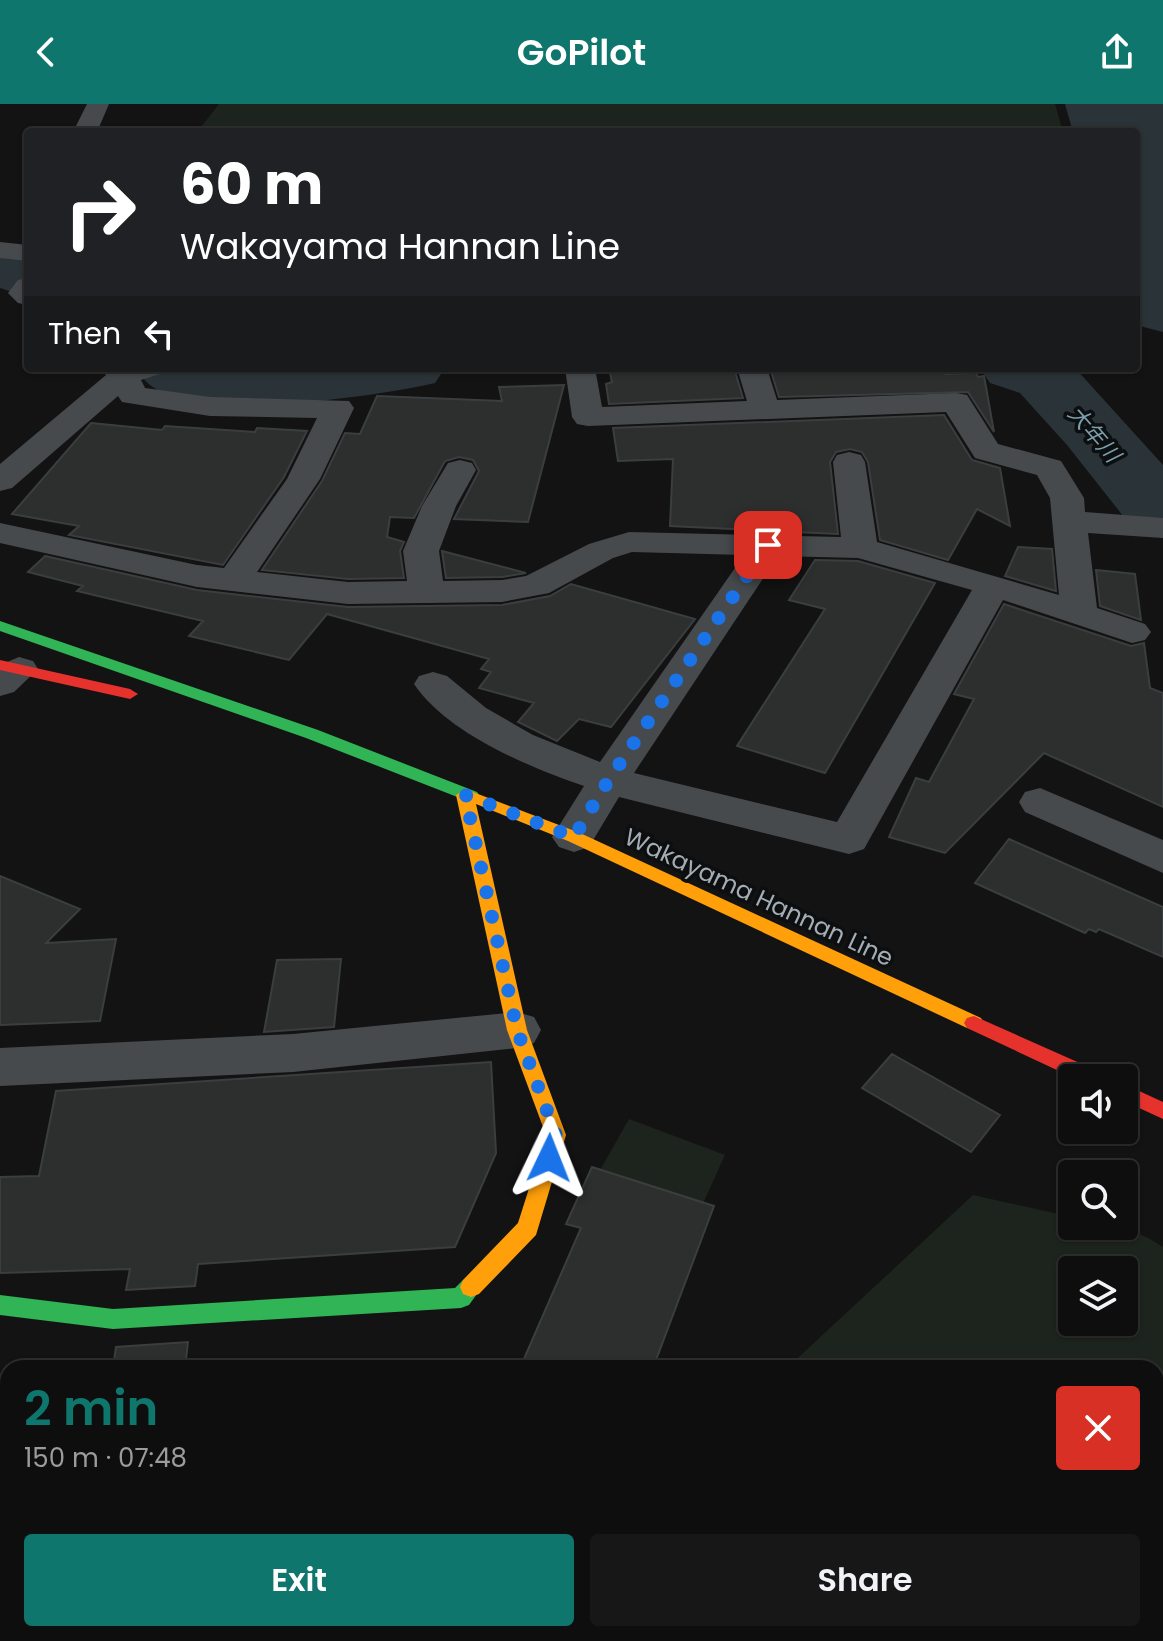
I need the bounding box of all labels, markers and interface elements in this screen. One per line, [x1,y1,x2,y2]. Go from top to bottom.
text: GoPilot [517,27,646,78]
icon: back [24,30,68,74]
icon: share [1095,30,1139,74]
text: 60 m [180,145,323,224]
icon: right [48,160,152,264]
text: Wakayama Hannan Line [180,221,620,272]
text: Then [48,312,121,355]
icon: left [137,312,181,356]
water label: 大年川 [1061,399,1129,471]
pin [734,511,802,579]
icon: arrive [746,523,790,567]
street label: Wakayama Hannan Line [619,820,899,974]
map controls [1058,1064,1138,1336]
button: sound [1058,1064,1138,1144]
position arrow [507,1116,591,1200]
button: search [1058,1160,1138,1240]
button: layers [1058,1256,1138,1336]
text: 2 min [24,1375,158,1442]
button: close [1056,1386,1140,1470]
text: 150 m · 07:48 [24,1440,187,1476]
button: Exit [24,1534,574,1626]
button: Share [590,1534,1140,1626]

